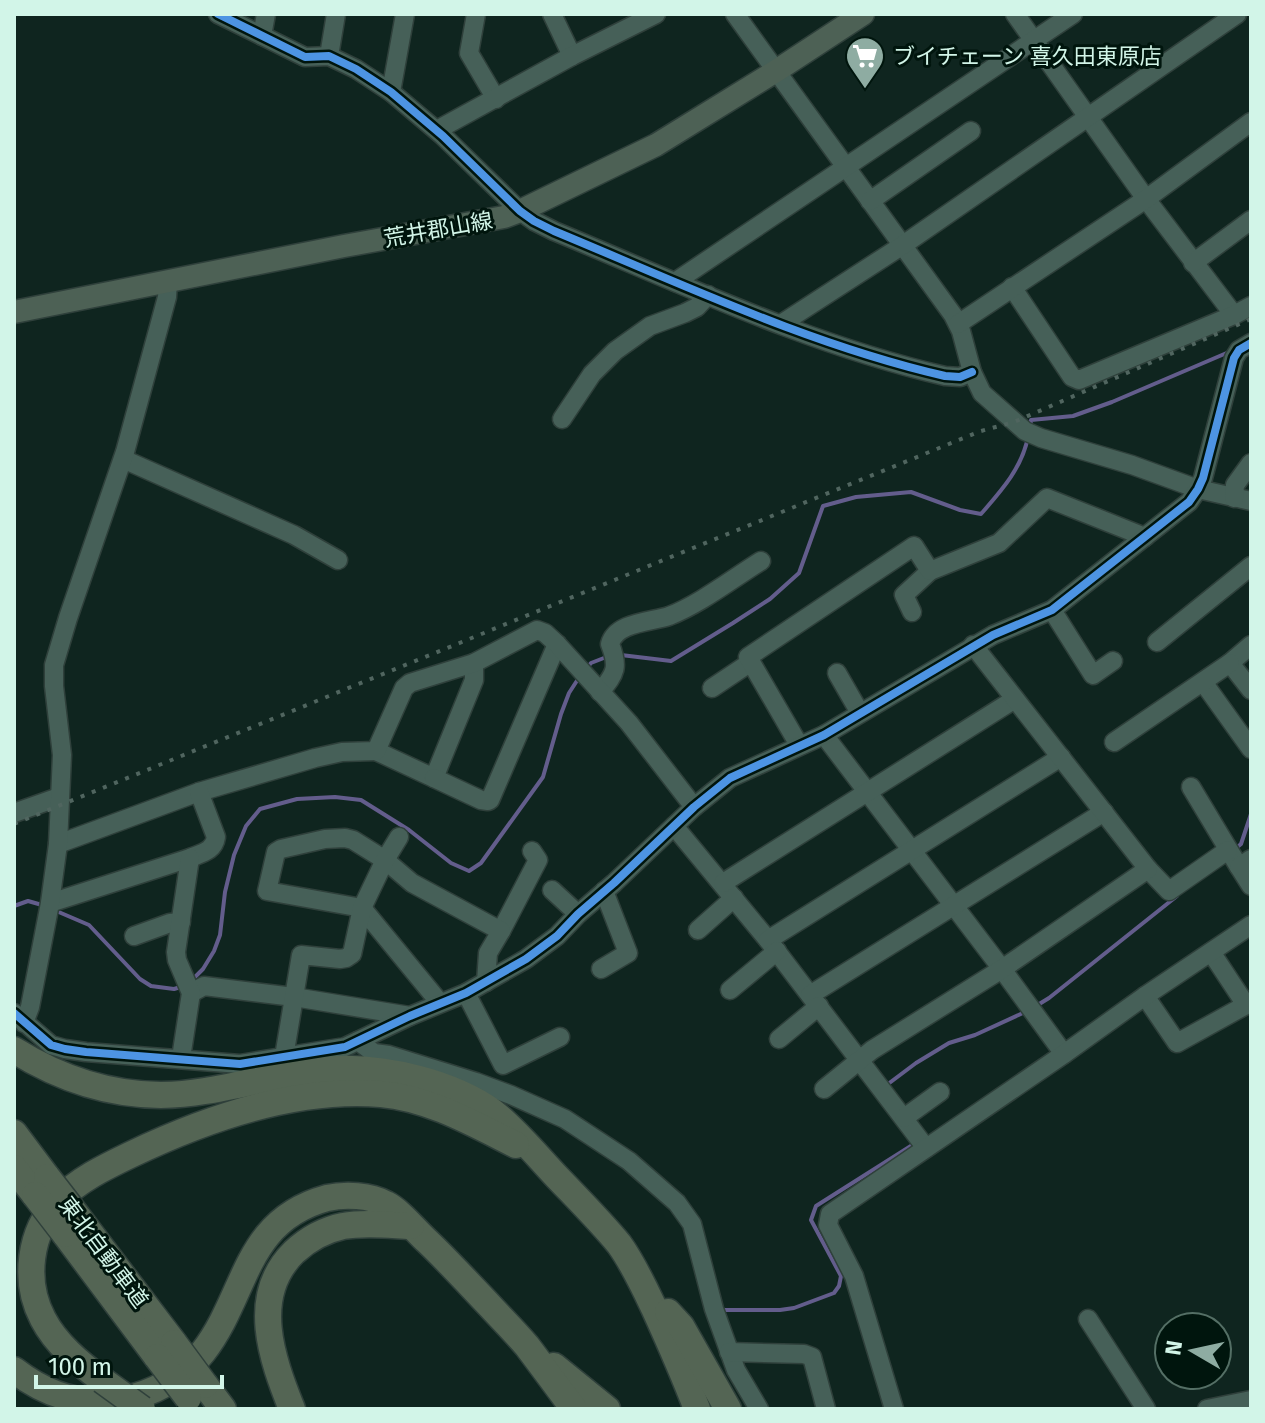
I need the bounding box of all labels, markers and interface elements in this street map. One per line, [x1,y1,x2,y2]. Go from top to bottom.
supermarket icon: ブイチェーン 喜久田東原店 [844,35,886,90]
place label: ブイチェーン 喜久田東原店 [893,43,1162,70]
street label: 荒井郡山線 [382,207,495,252]
street label: 東北自動車道 [53,1191,154,1313]
north arrow [1153,1311,1233,1391]
scale bar [36,1339,222,1389]
text: N [1159,1339,1188,1357]
text: 100 m [48,1353,112,1381]

